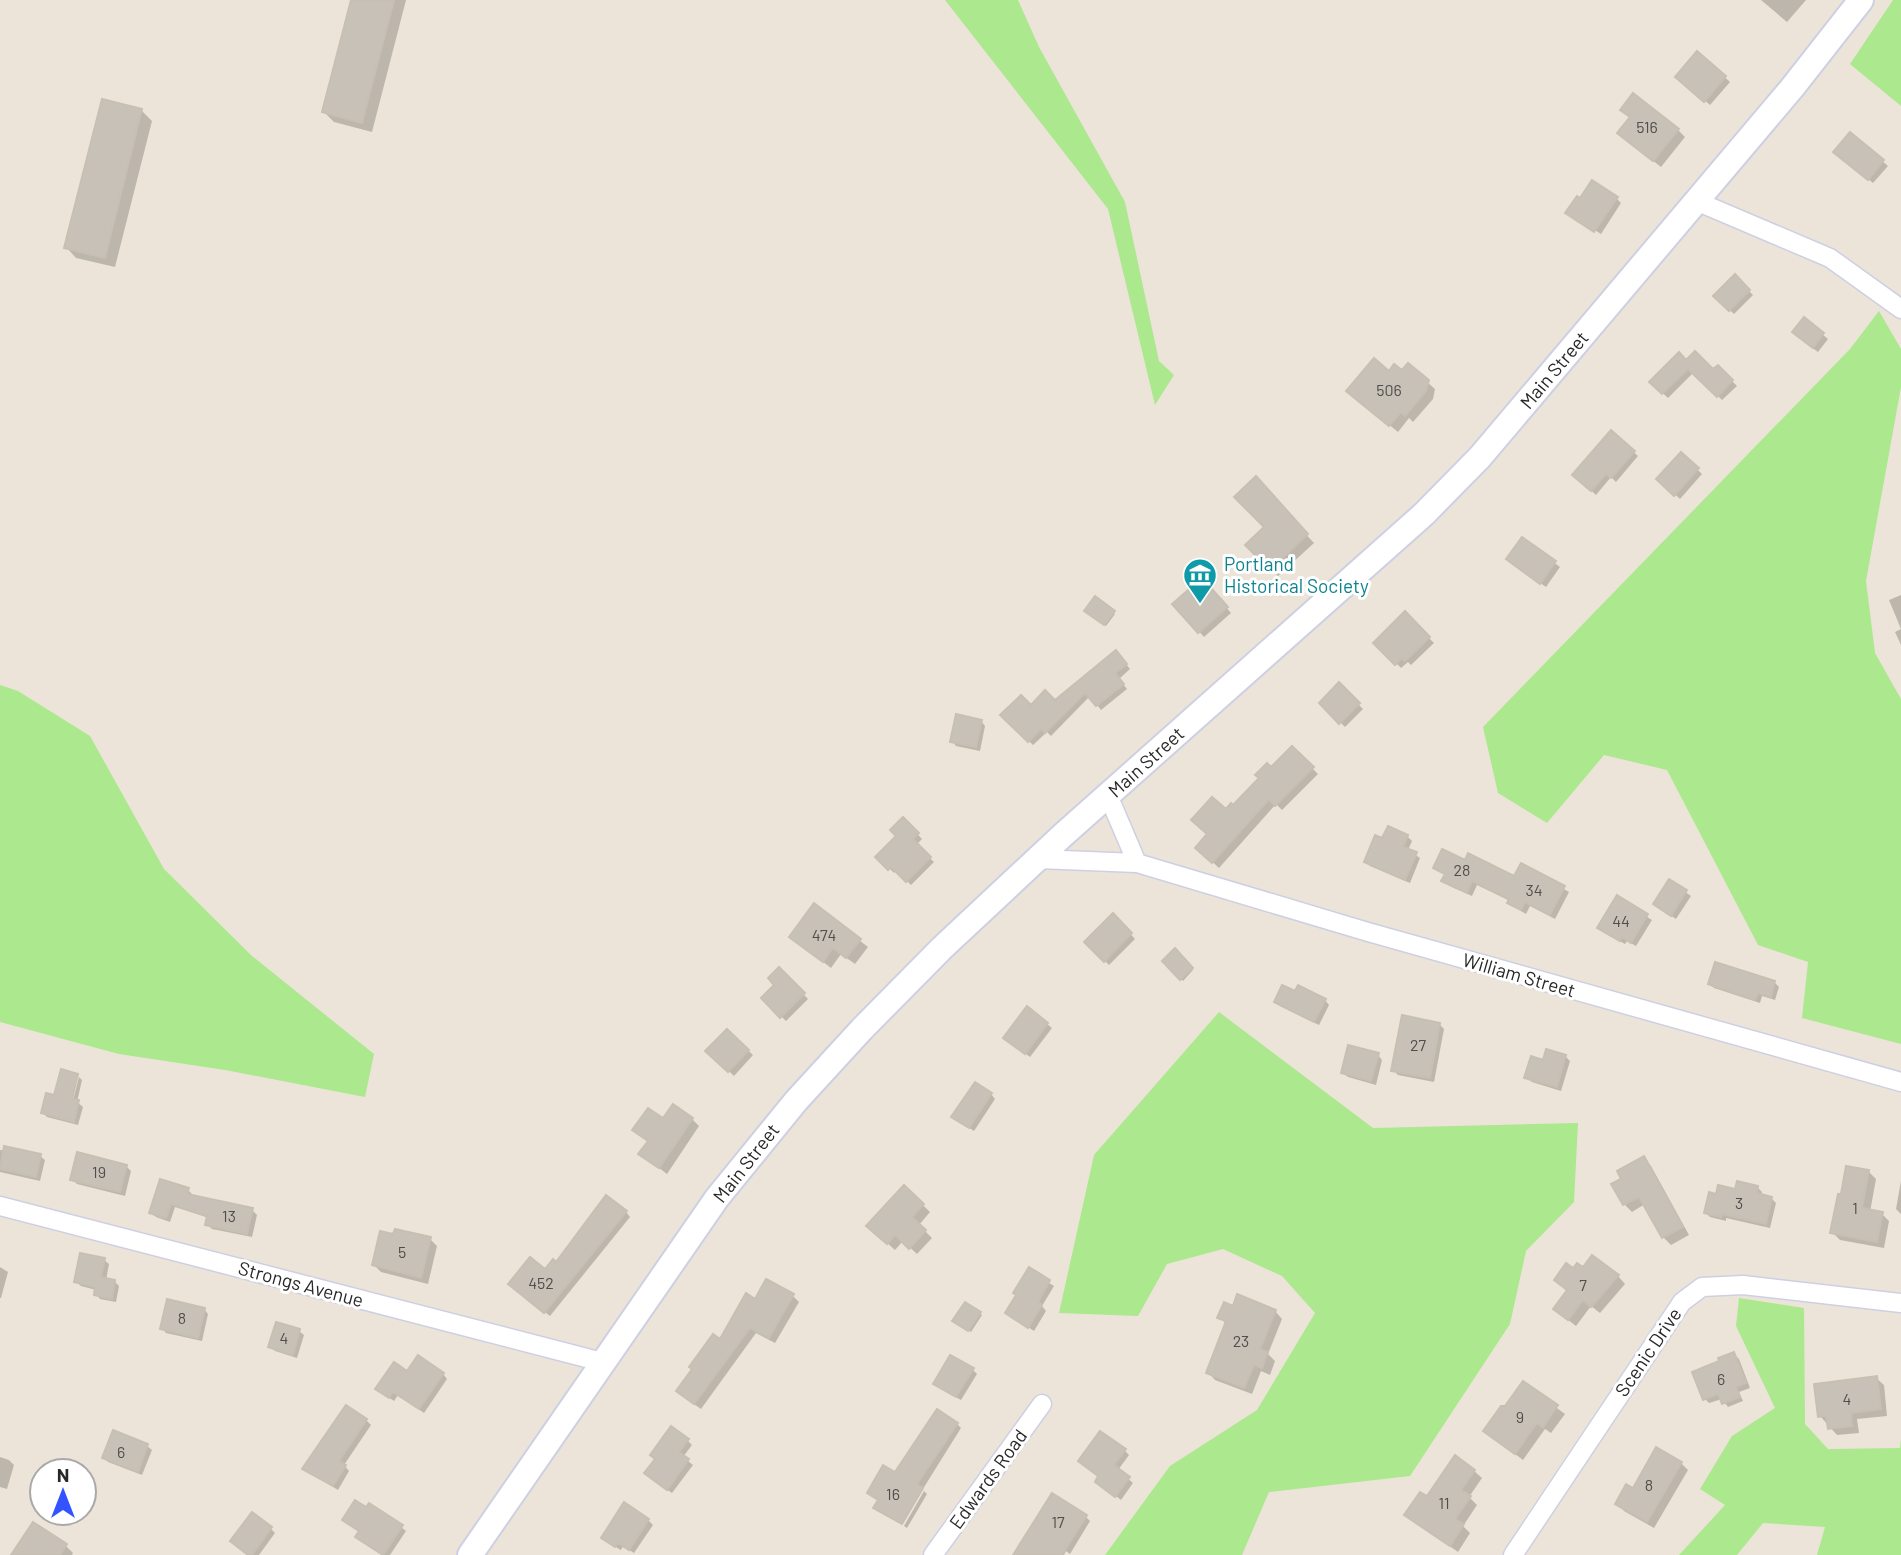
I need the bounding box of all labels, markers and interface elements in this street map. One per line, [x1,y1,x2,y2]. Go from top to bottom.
house number: 516 [1636,117,1658,136]
street label: Main Street [1515,326,1593,413]
house number: 506 [1376,380,1402,399]
place label: Portland Historical Society [1224,552,1369,597]
museum icon: Portland Historical Society [1181,556,1219,605]
street label: Main Street [1103,722,1188,802]
house number: 28 [1454,860,1470,879]
house number: 34 [1525,880,1543,899]
house number: 44 [1612,911,1630,930]
house number: 474 [812,925,836,944]
street label: William Street [1460,947,1578,1002]
house number: 27 [1410,1035,1426,1054]
street label: Main Street [708,1119,784,1207]
house number: 19 [92,1162,106,1181]
house number: 3 [1735,1193,1743,1212]
house number: 1 [1852,1198,1858,1217]
house number: 13 [222,1206,236,1225]
house number: 5 [398,1242,406,1261]
street label: Strongs Avenue [236,1256,366,1311]
house number: 452 [528,1273,554,1292]
house number: 7 [1579,1275,1587,1294]
street label: Scenic Drive [1609,1303,1686,1400]
house number: 8 [178,1308,186,1327]
house number: 4 [280,1328,288,1347]
house number: 23 [1233,1331,1249,1350]
house number: 6 [1717,1369,1725,1388]
house number: 4 [1843,1389,1851,1408]
house number: 9 [1516,1407,1524,1426]
street label: Edwards Road [944,1425,1031,1533]
house number: 6 [117,1442,125,1461]
north arrow [28,1457,98,1527]
text: N [57,1463,69,1486]
house number: 8 [1645,1475,1653,1494]
house number: 16 [886,1484,900,1503]
house number: 11 [1438,1493,1450,1512]
house number: 17 [1051,1512,1065,1531]

